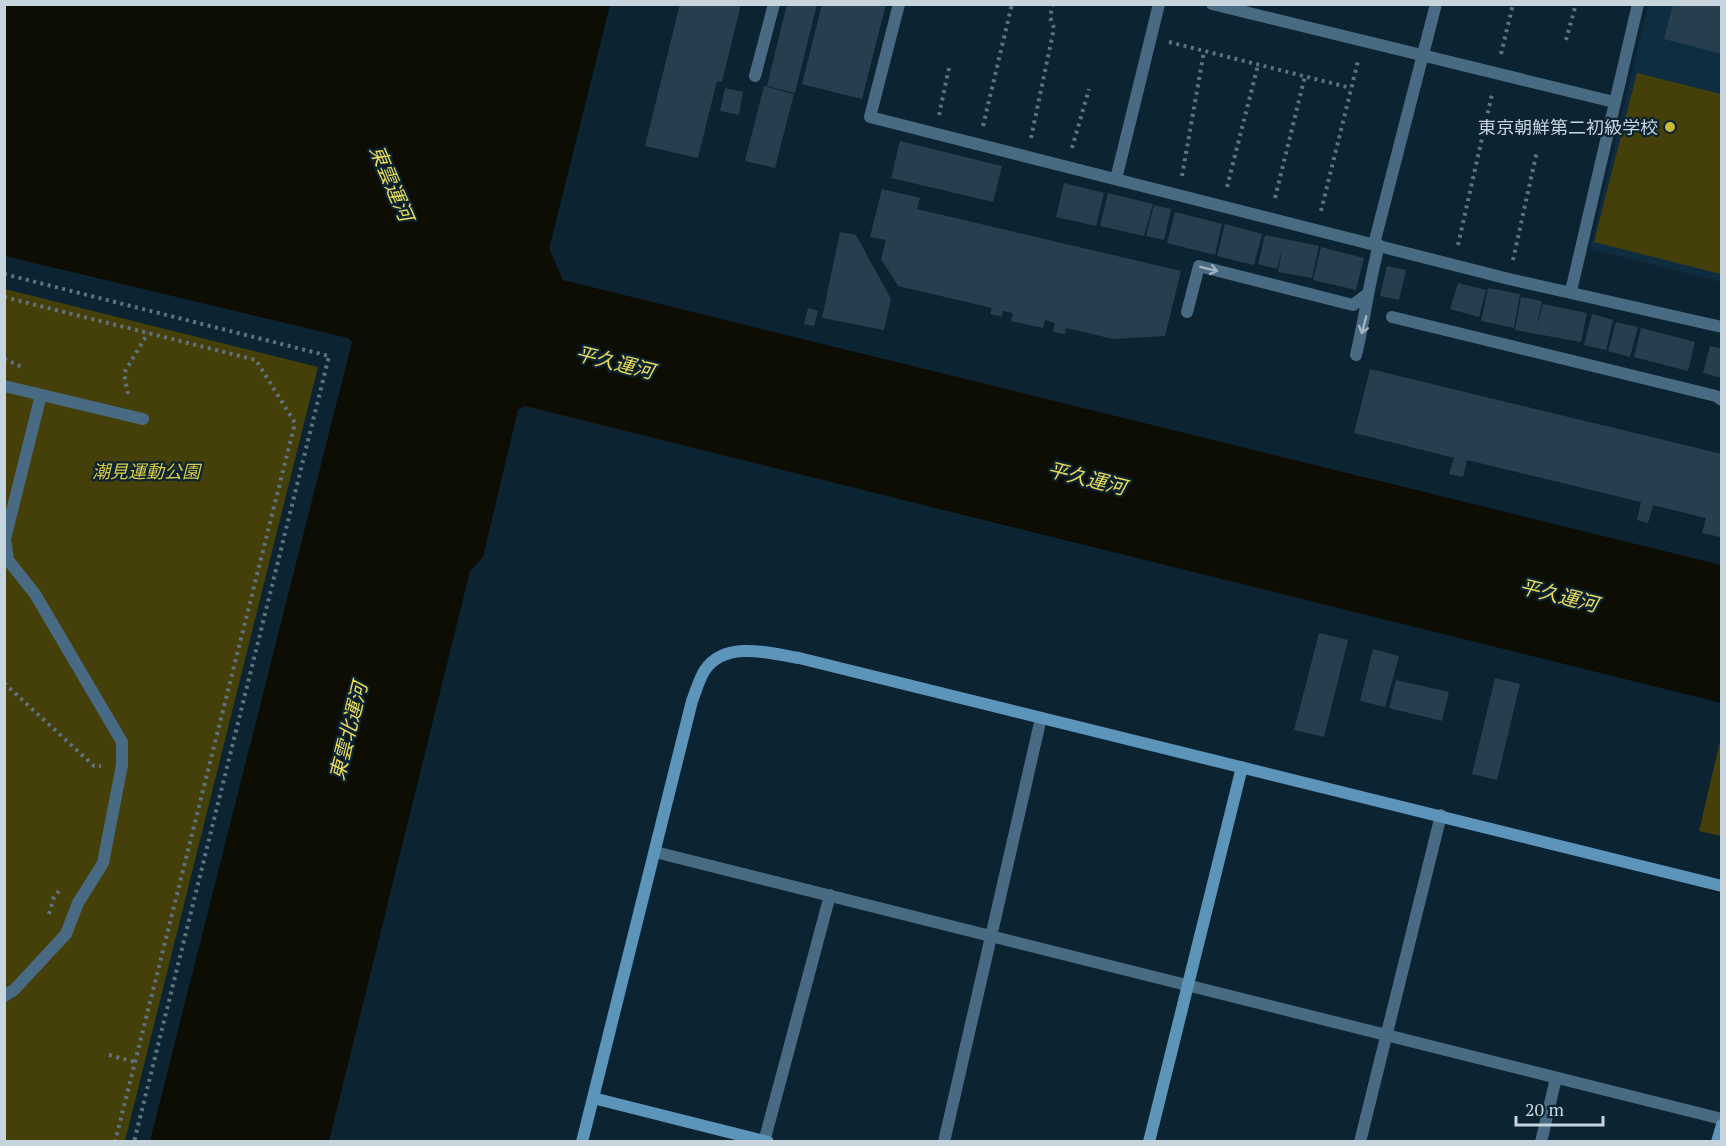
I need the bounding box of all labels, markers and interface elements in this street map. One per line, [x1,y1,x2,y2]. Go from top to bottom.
place label: 東京朝鮮第二初級学校 [1478,115,1658,139]
marker: 東京朝鮮第二初級学校 [1663,120,1677,134]
water label: 東雲運河 [364,141,422,229]
one-way arrow [1200,264,1219,276]
one-way arrow [1357,315,1369,334]
water label: 平久運河 [573,339,661,386]
water label: 平久運河 [1045,455,1133,502]
park label: 潮見運動公園 [92,459,203,483]
water label: 平久運河 [1517,572,1605,619]
water label: 東雲北運河 [323,675,374,783]
scale bar [1516,1089,1603,1127]
text: 20 m [1525,1097,1565,1121]

